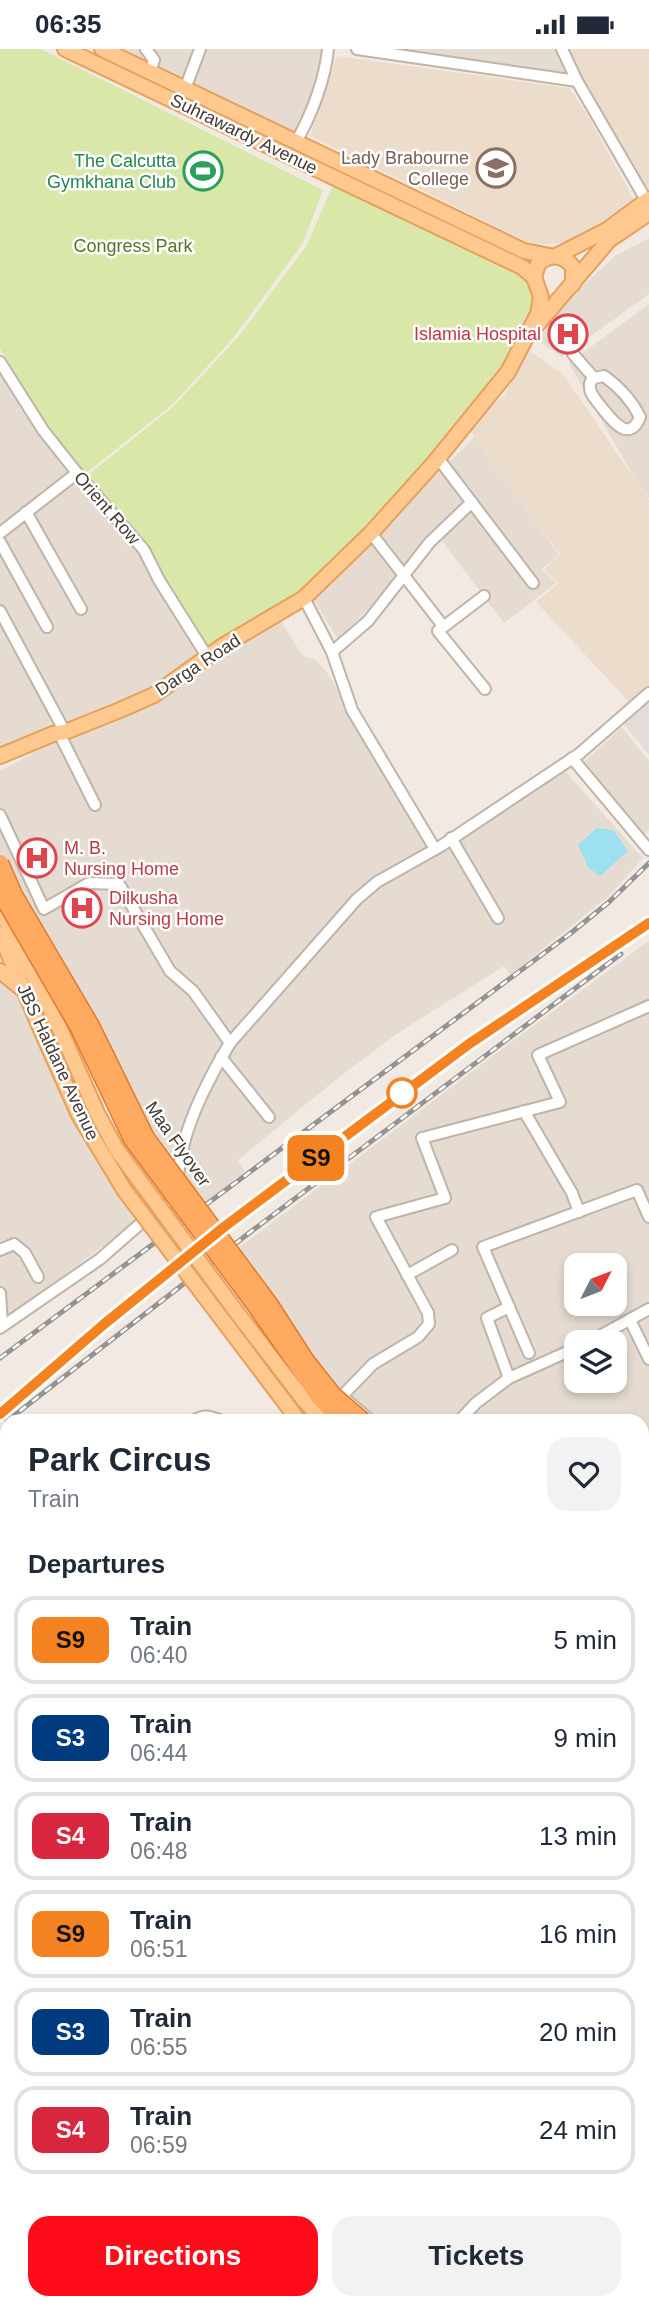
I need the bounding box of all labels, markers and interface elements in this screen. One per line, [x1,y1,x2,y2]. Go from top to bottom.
text: 06:35 [35,9,102,39]
street label: Suhrawardy Avenue [167,90,321,178]
school or university icon: Lady Brabourne College [475,147,517,189]
place label: Lady Brabourne College [341,148,469,189]
sports icon: The Calcutta Gymkhana Club [182,150,224,192]
place label: The Calcutta Gymkhana Club [47,151,177,192]
park label: Congress Park [73,236,194,256]
hospital icon: Islamia Hospital [547,313,589,355]
place label: Islamia Hospital [414,324,541,344]
street label: Orient Row [70,467,145,549]
street label: Darga Road [152,630,244,700]
hospital icon: M. B. Nursing Home [16,837,58,879]
place label: M. B. Nursing Home [64,838,179,879]
hospital icon: Dilkusha Nursing Home [61,887,103,929]
place label: Dilkusha Nursing Home [109,888,224,929]
street label: JBS Haldane Avenue [13,981,103,1143]
unlabelled marker [387,1078,417,1108]
street label: Maa Flyover [141,1098,215,1190]
line badge: S9 [284,1135,348,1181]
text: S9 [301,1144,331,1171]
north arrow [564,1253,626,1316]
map controls [564,1253,627,1393]
button: layers [564,1330,627,1393]
button: heart [547,1437,621,1511]
text: Park Circus [28,1441,211,1478]
text: Train [28,1486,80,1512]
text: Departures [28,1549,165,1579]
text: Train [130,1611,192,1641]
text: 5 min [553,1625,617,1655]
text: S9 [56,1626,85,1653]
text: 06:40 [130,1642,188,1668]
text: Train [130,1709,192,1739]
text: 9 min [553,1723,617,1753]
text: S3 [56,1724,85,1751]
text: 06:44 [130,1740,188,1766]
text: Train [130,1807,192,1837]
text: 13 min [539,1821,617,1851]
text: S4 [56,1822,85,1849]
text: 06:48 [130,1838,188,1864]
text: Train [130,1905,192,1935]
text: 16 min [539,1919,617,1949]
text: S9 [56,1920,85,1947]
text: 06:51 [130,1936,188,1962]
text: Train [130,2003,192,2033]
text: 20 min [539,2017,617,2047]
text: S3 [56,2018,85,2045]
text: 06:55 [130,2034,188,2060]
text: Train [130,2101,192,2131]
text: 24 min [539,2115,617,2145]
text: S4 [56,2116,85,2143]
text: 06:59 [130,2132,188,2158]
button: Directions [28,2216,318,2296]
button: Tickets [332,2216,621,2296]

